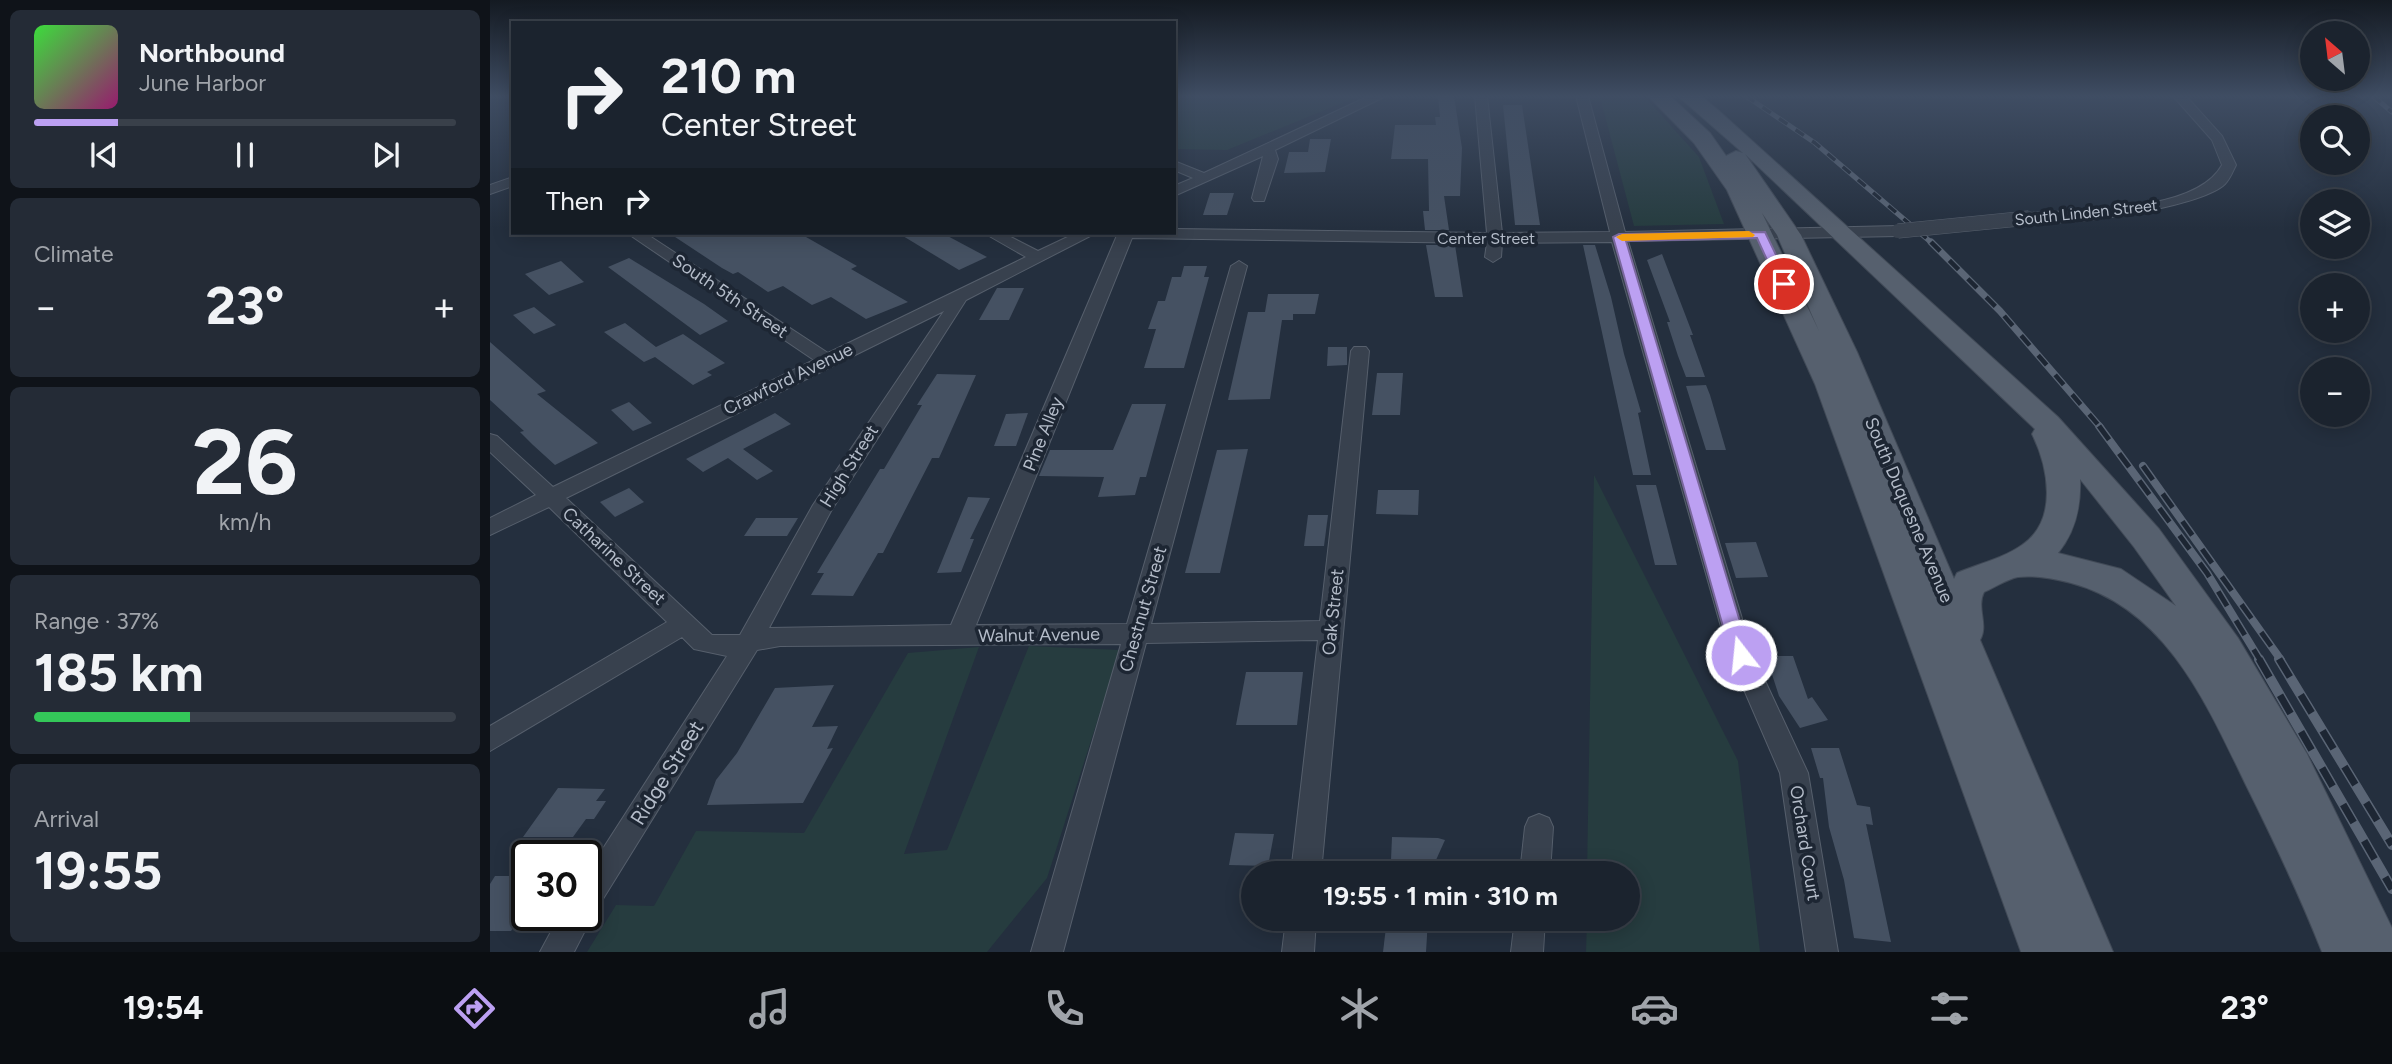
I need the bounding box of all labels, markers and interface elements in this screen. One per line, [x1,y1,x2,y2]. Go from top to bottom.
north arrow [2300,21,2370,91]
map controls [2300,21,2370,427]
text: Northbound [139,37,285,69]
text: 210 m [661,46,796,105]
icon: right [546,49,637,140]
text: June Harbor [139,69,266,97]
button: search [2300,105,2370,175]
text: Center Street [661,106,857,144]
icon: previous [85,136,123,174]
icon: pause [226,136,264,174]
icon: next [367,136,405,174]
icon: right [618,182,656,220]
text: Then [546,185,604,217]
button: layers [2300,189,2370,259]
street label: South Linden Street [2014,196,2159,229]
street label: Center Street [1437,229,1535,248]
text: Climate [34,240,113,268]
street label: South 5th Street [668,249,792,343]
pin [1754,254,1814,314]
icon: arrive [1765,265,1803,303]
button: + [2300,273,2370,343]
text: 23° [206,275,284,337]
text: − [34,284,58,330]
text: + [432,284,456,330]
street label: Crawford Avenue [720,338,856,420]
button: − [2300,357,2370,427]
street label: Pine Alley [1018,393,1068,474]
text: 26 [192,408,298,517]
street label: South Duquesne Avenue [1860,414,1958,606]
street label: High Street [815,421,883,511]
street label: Catharine Street [558,503,670,610]
text: km/h [219,508,271,536]
street label: Chestnut Street [1115,543,1172,674]
street label: Oak Street [1318,568,1348,656]
text: Range · 37% [34,607,159,635]
position arrow [1704,618,1778,692]
street label: Walnut Avenue [978,623,1100,647]
text: 185 km [34,642,204,704]
street label: Ridge Street [625,716,709,829]
street label: Orchard Court [1785,784,1825,902]
text: Arrival [34,805,99,833]
text: 19:55 [34,840,162,902]
speed limit sign: 30 [511,840,602,931]
text: 19:55 · 1 min · 310 m [1323,880,1558,912]
icon: directions [450,984,499,1033]
icon: music [745,984,794,1033]
icon: phone [1040,984,1089,1033]
icon: climate [1335,984,1384,1033]
icon: car [1630,984,1679,1033]
icon: filters [1925,984,1974,1033]
text: 19:54 [123,989,204,1027]
text: 23° [2220,989,2269,1027]

